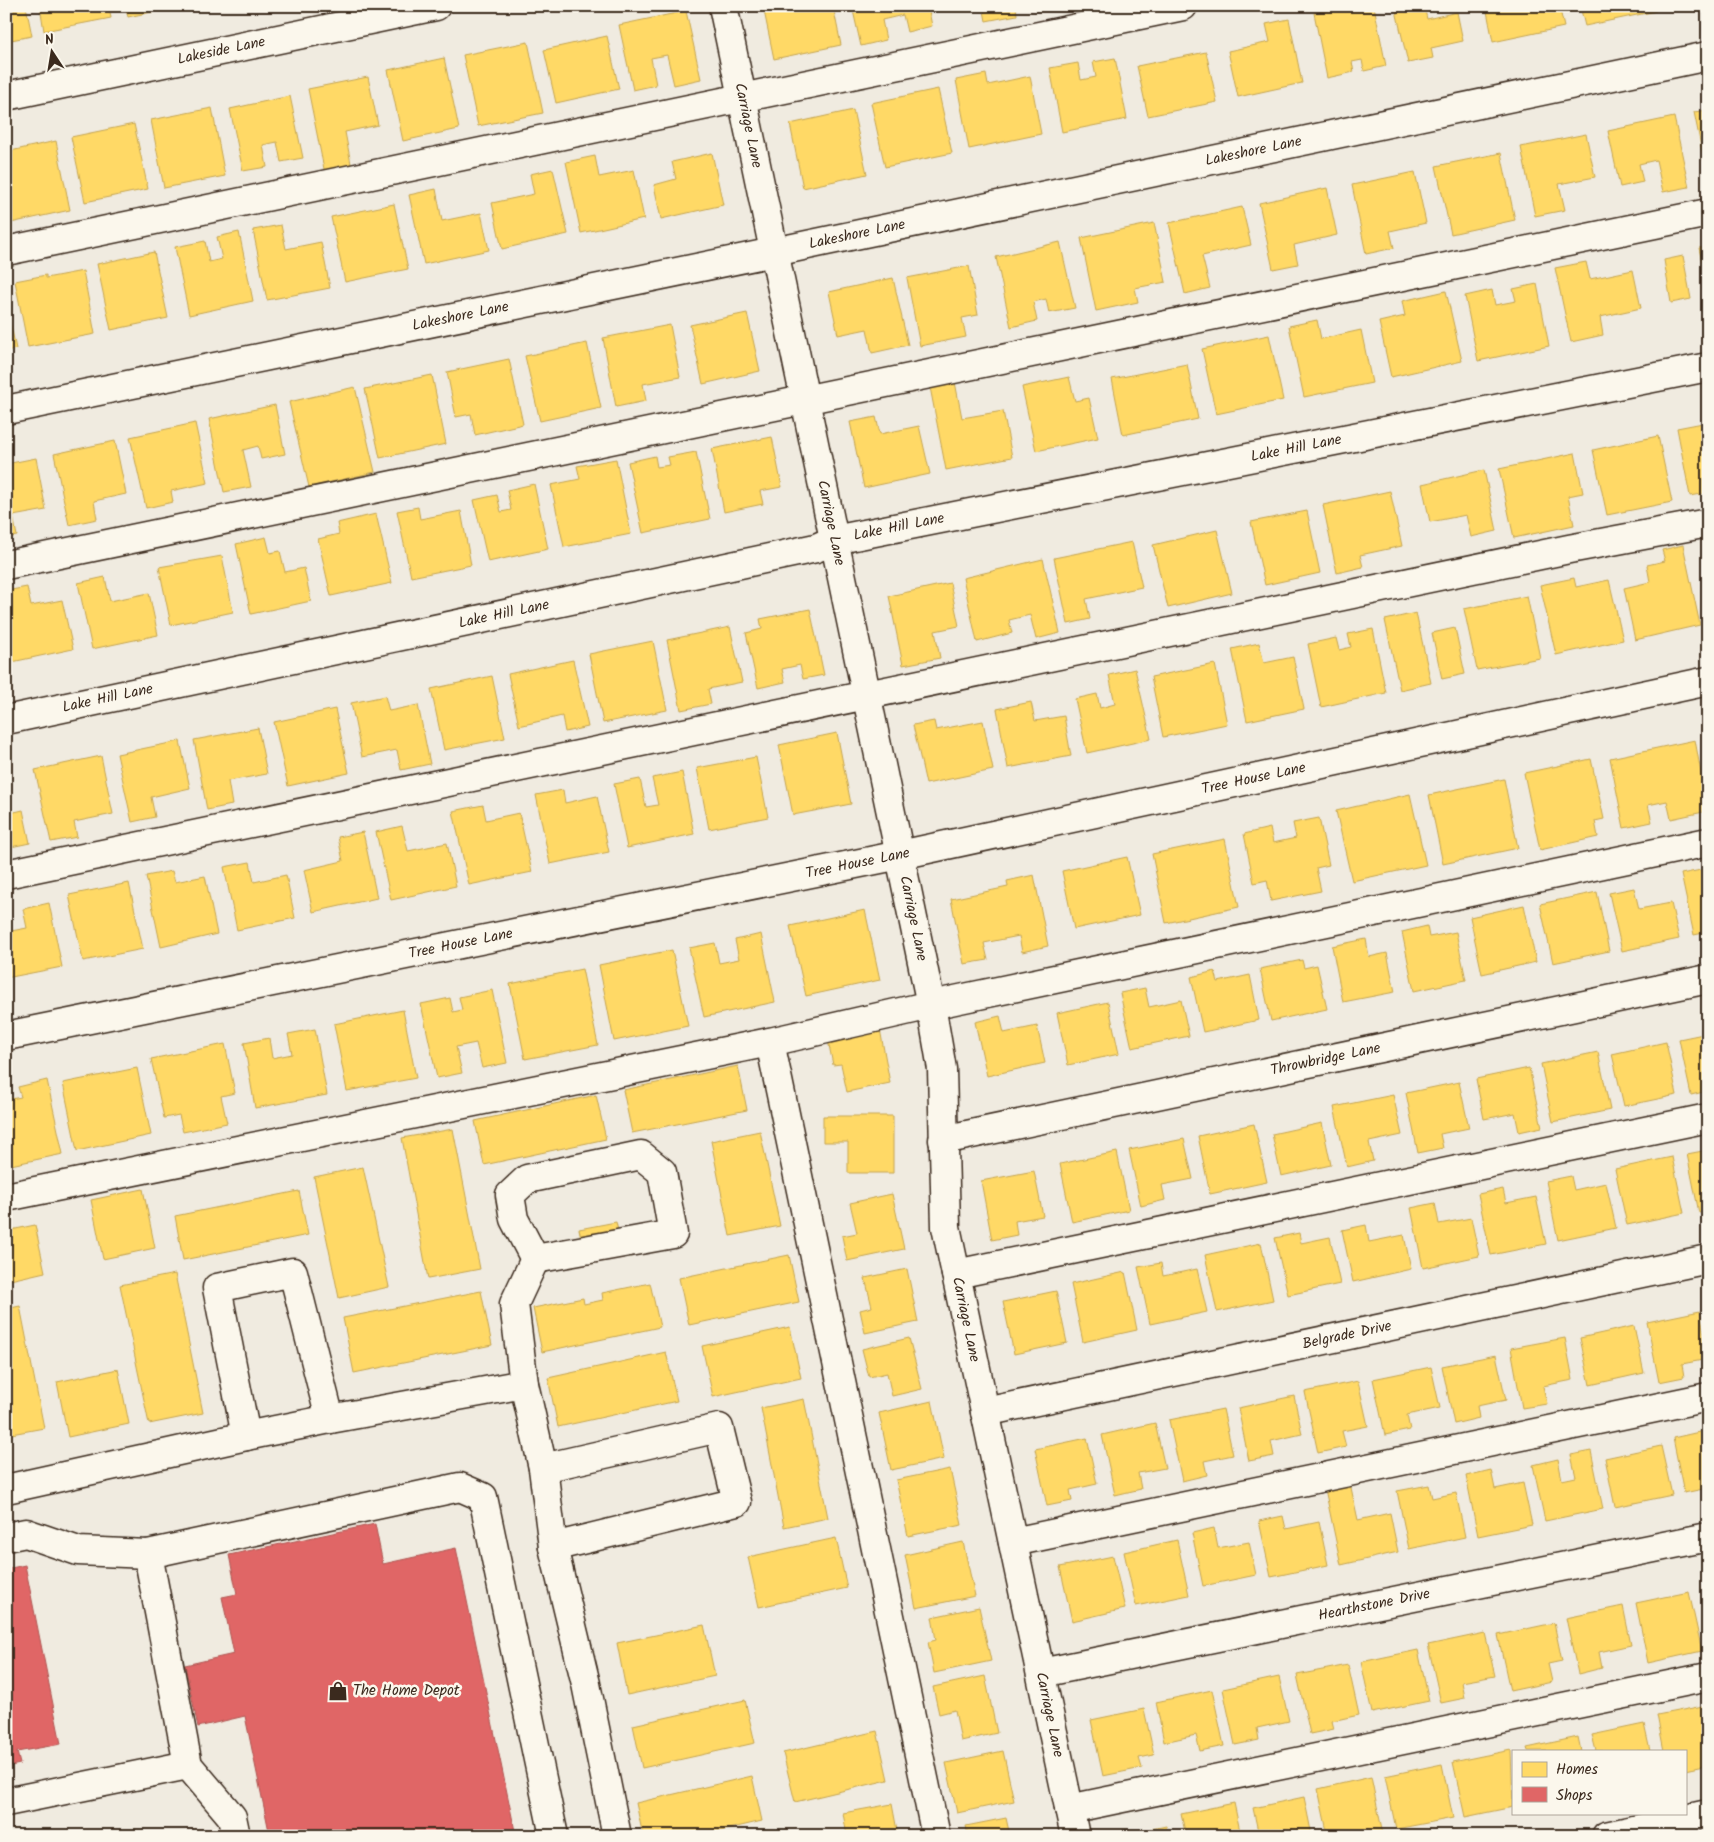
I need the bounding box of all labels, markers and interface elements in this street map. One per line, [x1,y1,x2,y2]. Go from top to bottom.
north arrow [28,28,78,78]
text: N [43,29,56,52]
street label: Lakeside Lane [175,30,268,72]
street label: Carriage Lane [727,81,768,170]
street label: Lakeshore Lane [1203,130,1304,173]
street label: Lakeshore Lane [807,213,908,256]
street label: Lakeshore Lane [410,295,511,338]
street label: Lake Hill Lane [1249,428,1344,469]
street label: Carriage Lane [810,478,851,568]
street label: Lake Hill Lane [851,506,947,548]
street label: Lake Hill Lane [456,593,552,636]
street label: Lake Hill Lane [60,677,156,720]
street label: Tree House Lane [1200,756,1308,802]
street label: Tree House Lane [803,841,912,886]
street label: Carriage Lane [892,874,934,963]
street label: Tree House Lane [407,922,515,966]
street label: Throwbridge Lane [1268,1036,1383,1083]
street label: Carriage Lane [945,1275,986,1365]
street label: Belgrade Drive [1300,1314,1394,1357]
street label: Hearthstone Drive [1316,1582,1433,1628]
street label: Carriage Lane [1029,1670,1070,1760]
place label: The Home Depot [353,1679,460,1703]
shop icon: The Home Depot [327,1680,349,1702]
legend [1512,1750,1686,1814]
text: Homes [1556,1758,1599,1782]
text: Shops [1556,1784,1593,1808]

